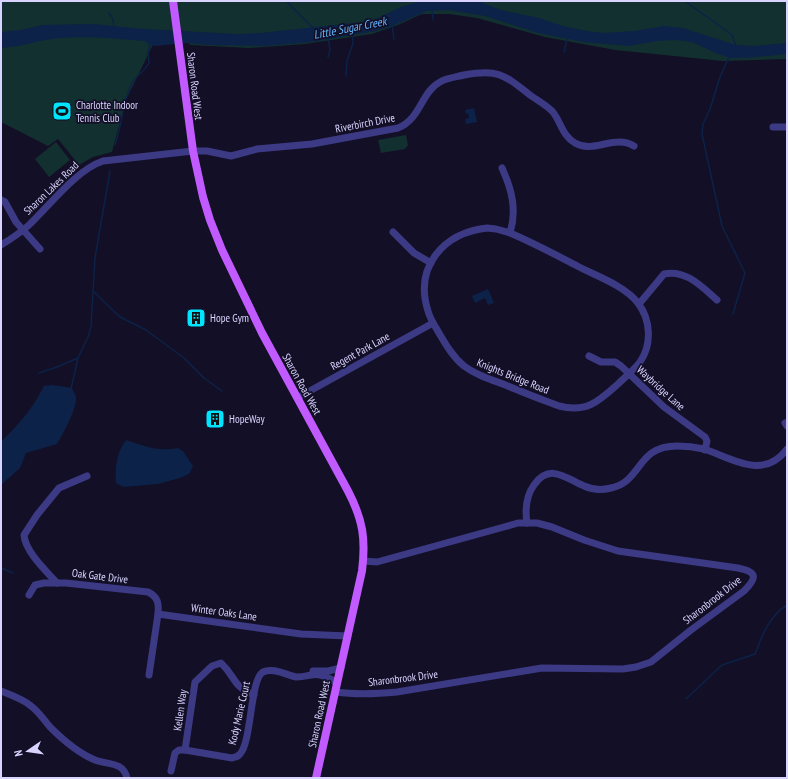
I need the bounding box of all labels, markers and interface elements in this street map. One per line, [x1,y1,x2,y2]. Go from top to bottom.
water label: Little Sugar Creek [312,13,389,42]
street label: Sharon Road West [184,51,206,121]
place label: Charlotte Indoor Tennis Club [76,98,138,125]
sports icon: Charlotte Indoor Tennis Club [51,100,73,122]
street label: Riverbirch Drive [334,110,397,136]
street label: Sharon Lakes Road [21,158,82,218]
building icon: Hope Gym [185,307,207,329]
place label: Hope Gym [210,311,249,325]
street label: Regent Park Lane [328,329,392,373]
street label: Sharon Road West [279,351,325,417]
street label: Knights Bridge Road [475,355,551,397]
street label: Waybridge Lane [634,363,688,414]
building icon: HopeWay [204,408,226,430]
place label: HopeWay [229,412,265,426]
street label: Oak Gate Drive [71,566,129,586]
street label: Sharonbrook Drive [680,573,744,627]
street label: Winter Oaks Lane [190,600,258,624]
street label: Sharonbrook Drive [367,667,439,689]
street label: Sharon Road West [305,679,333,749]
street label: Kody Marie Court [225,680,253,746]
street label: Kellen Way [170,688,190,732]
north arrow [8,731,48,771]
text: N [11,749,26,758]

